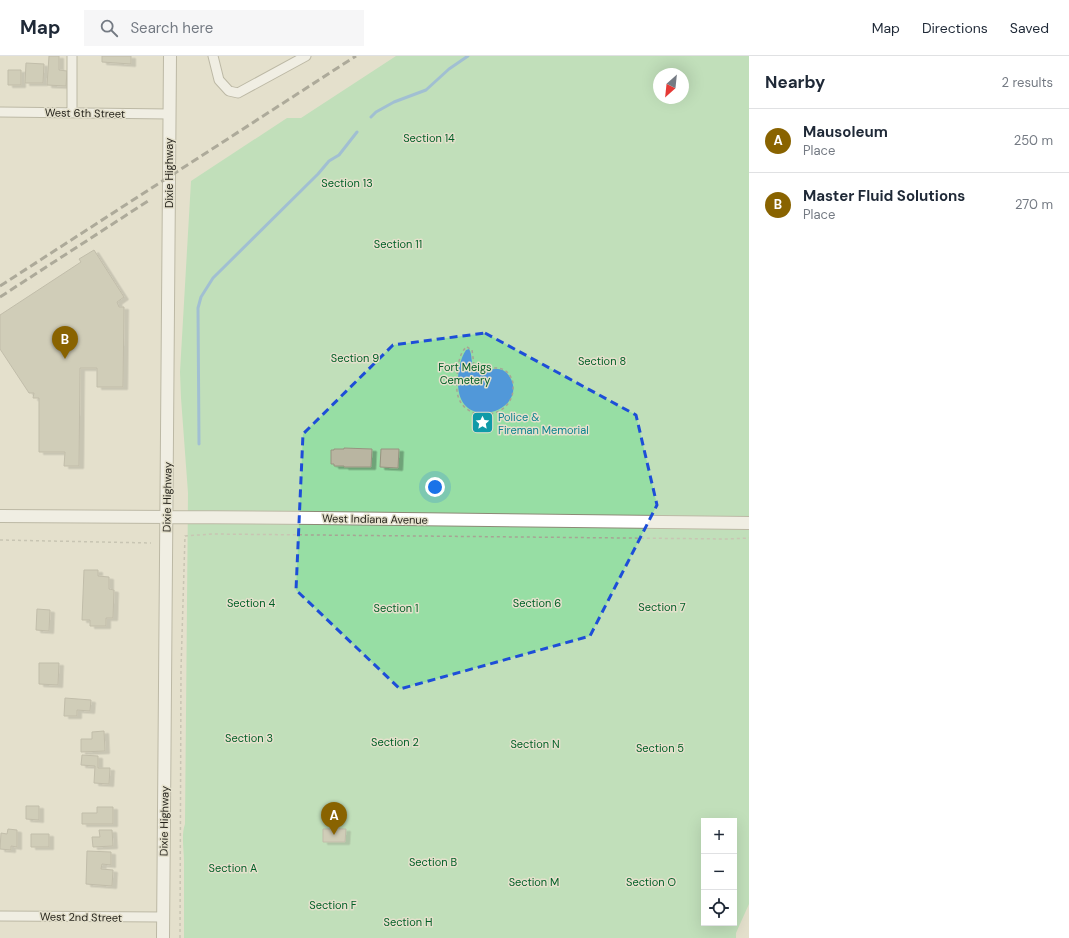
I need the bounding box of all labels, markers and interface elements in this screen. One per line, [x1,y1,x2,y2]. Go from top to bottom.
search box [84,10,364,46]
text: Map [20,15,60,40]
icon: search [98,17,120,39]
text: Search here [130,18,213,38]
text: Map [872,19,900,37]
text: Directions [922,19,988,37]
text: Saved [1010,19,1049,37]
north arrow [653,68,689,104]
text: Nearby [765,71,825,93]
text: 2 results [1002,74,1053,91]
street label: West 6th Street [45,105,125,121]
text: Mausoleum [803,122,888,142]
park label: Section 14 [403,131,455,145]
text: A [773,132,783,149]
text: 250 m [1014,132,1053,149]
street label: Dixie Highway [162,138,176,208]
text: Place [803,142,835,159]
park label: Section 13 [321,176,373,190]
text: Master Fluid Solutions [803,186,965,206]
text: B [774,196,782,213]
text: 270 m [1015,196,1053,213]
text: Place [803,206,835,223]
park label: Section 11 [374,237,422,251]
pin: B [52,326,78,359]
park label: Section 9 [331,351,379,365]
park label: Section 8 [578,354,626,368]
park label: Fort Meigs Cemetery [438,360,492,387]
place icon: Police & Fireman Memorial [469,410,495,436]
place label: Police & Fireman Memorial [498,410,589,437]
street label: Dixie Highway [159,462,175,532]
your location [425,477,445,497]
street label: West Indiana Avenue [322,511,428,527]
park label: Section 4 [227,596,275,610]
park label: Section 6 [513,596,561,610]
park label: Section 7 [638,600,686,614]
park label: Section 1 [374,601,418,615]
park label: Section 3 [225,731,273,745]
park label: Section 2 [371,735,419,749]
park label: Section N [510,737,560,751]
park label: Section 5 [636,741,684,755]
street label: Dixie Highway [156,786,172,856]
pin: A [321,802,347,835]
map controls [701,818,737,926]
button: + [701,818,737,854]
button: − [701,854,737,890]
park label: Section B [409,855,457,869]
park label: Section A [209,861,257,875]
park label: Section M [509,875,559,889]
park label: Section O [626,875,676,889]
button: locate [701,890,737,926]
park label: Section F [309,898,357,912]
street label: West 2nd Street [40,909,122,925]
park label: Section H [384,915,432,929]

